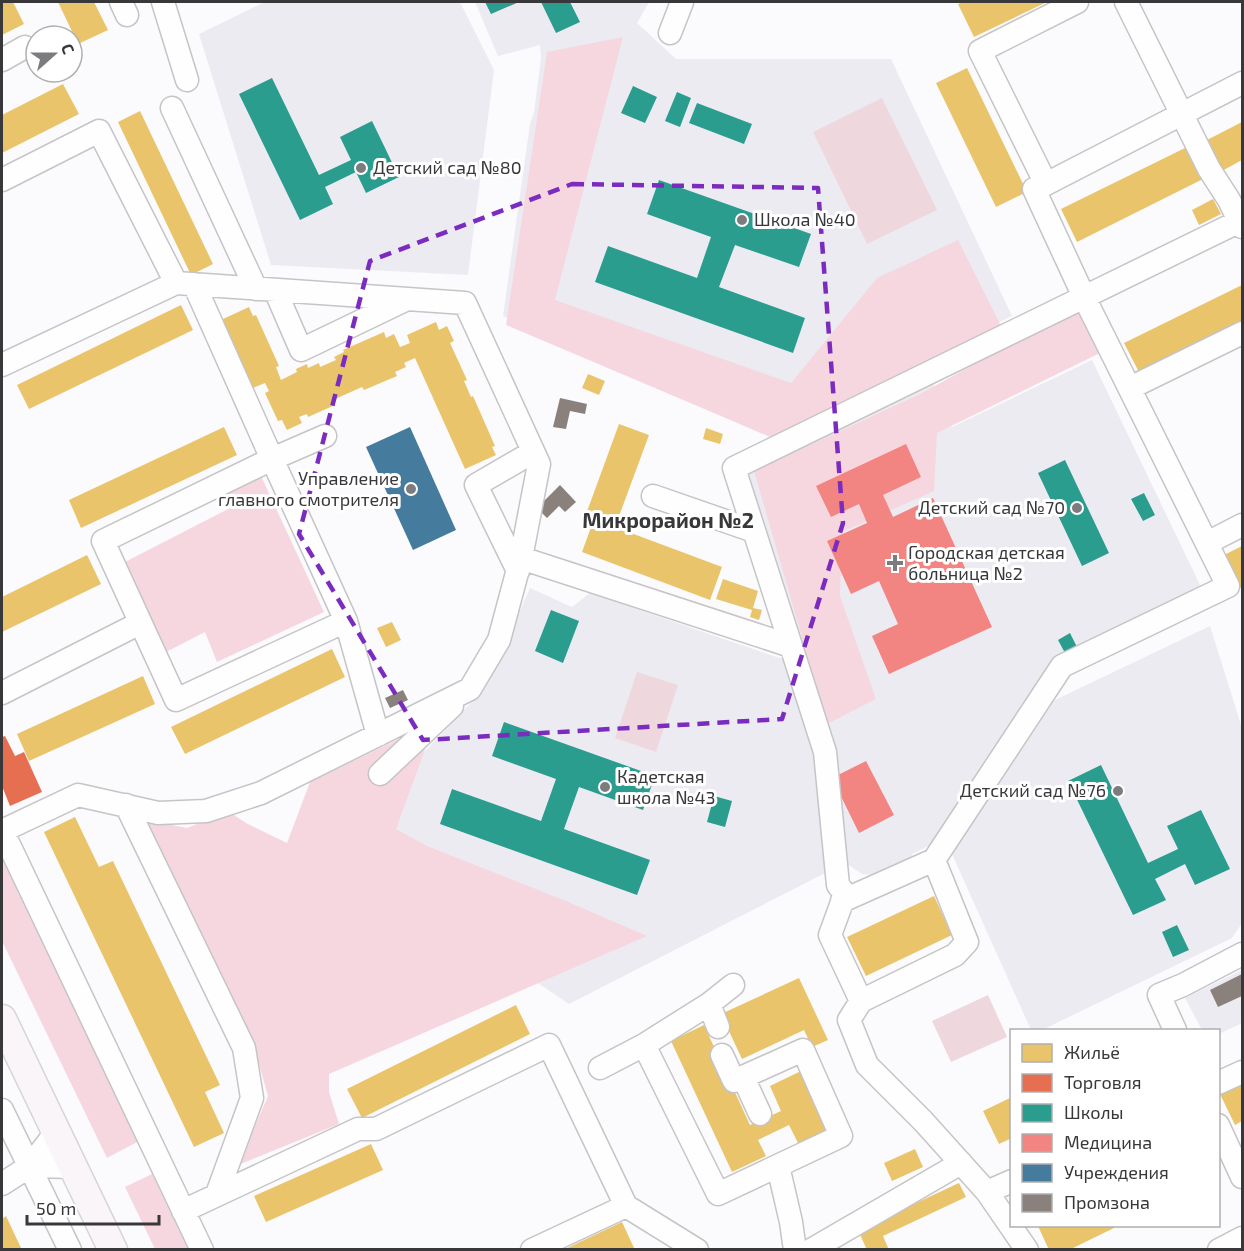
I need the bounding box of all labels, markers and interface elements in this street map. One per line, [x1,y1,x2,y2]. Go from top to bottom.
north arrow [24,24,84,84]
text: С [58,41,79,56]
place label: Детский сад №80 [373,156,522,178]
marker: Детский сад №80 [354,161,368,175]
place label: Школа №40 [754,208,856,230]
marker: Школа №40 [735,213,749,227]
place label: Управление главного смотрителя [218,467,399,510]
marker: Управление главного смотрителя [404,482,418,496]
place label: Детский сад №70 [918,496,1065,518]
marker: Детский сад №70 [1070,501,1084,515]
district label: Микрорайон №2 [582,507,754,532]
place label: Городская детская больница №2 [908,541,1065,584]
marker: Городская детская больница №2 [886,554,904,572]
place label: Кадетская школа №43 [617,765,716,808]
place label: Детский сад №76 [960,779,1106,801]
marker: Кадетская школа №43 [598,780,612,794]
marker: Детский сад №76 [1111,784,1125,798]
legend [1010,1029,1220,1227]
text: Жильё [1064,1041,1120,1063]
text: Торговля [1064,1071,1142,1093]
text: Школы [1064,1101,1124,1123]
text: Медицина [1064,1131,1152,1153]
text: Учреждения [1064,1161,1169,1183]
scale bar [27,1188,159,1226]
text: Промзона [1064,1191,1150,1213]
text: 50 m [36,1197,76,1219]

